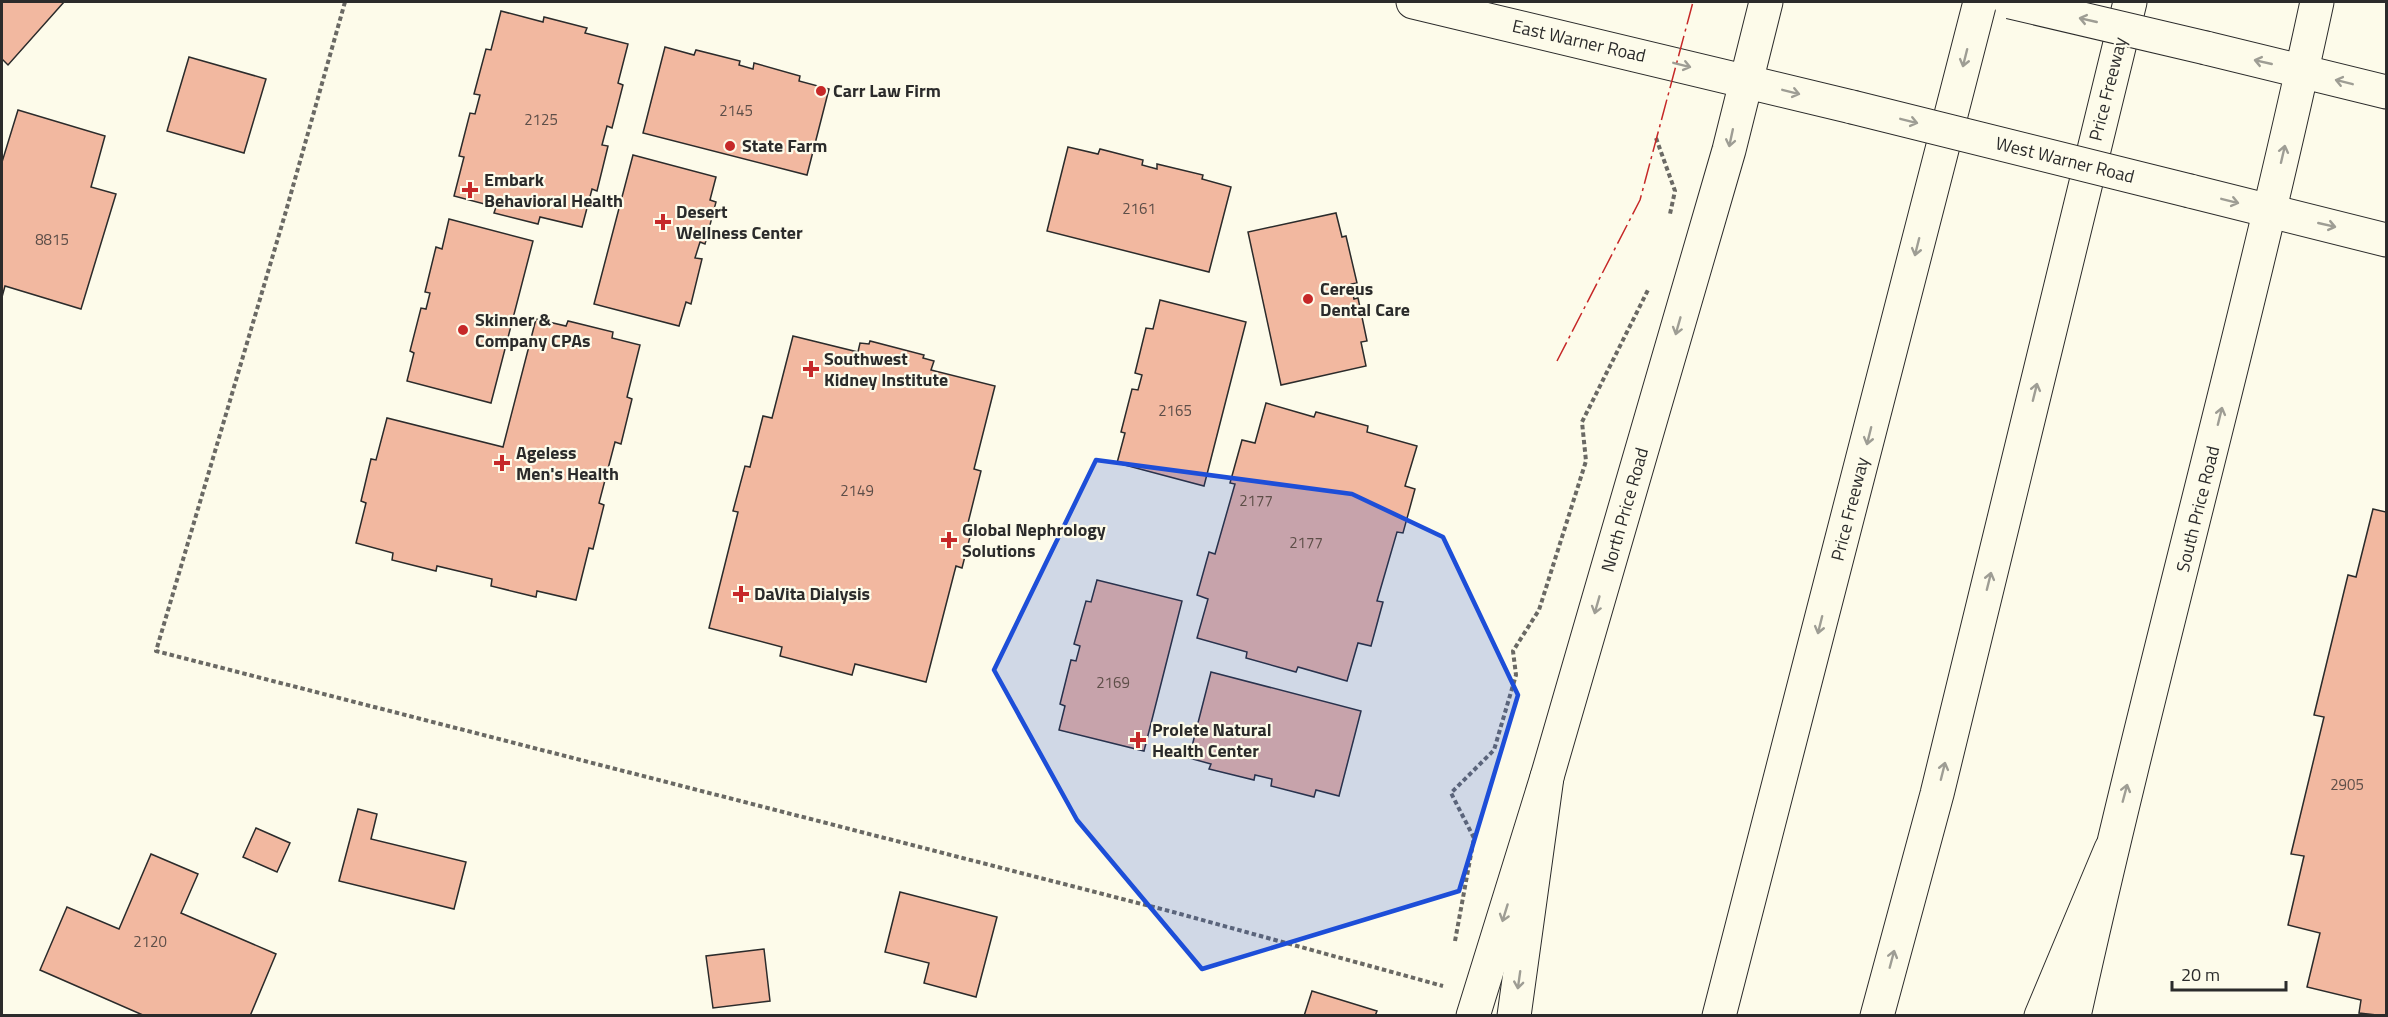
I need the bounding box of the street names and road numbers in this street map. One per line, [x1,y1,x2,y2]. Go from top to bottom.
street label: East Warner Road [1510,12,1649,69]
street label: Price Freeway [2082,34,2134,144]
street label: West Warner Road [1993,129,2137,190]
street label: South Price Road [2169,443,2226,575]
street label: North Price Road [1594,444,1655,575]
street label: Price Freeway [1824,454,1876,564]

